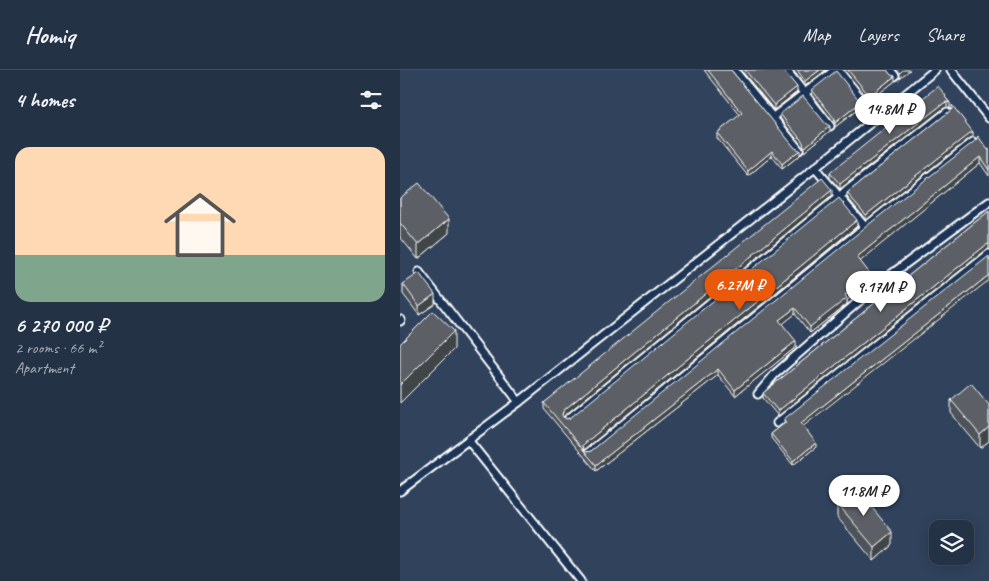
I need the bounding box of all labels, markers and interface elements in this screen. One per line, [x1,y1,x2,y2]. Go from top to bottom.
text: Homiq [25,20,75,50]
text: Map [803,24,831,46]
text: Layers [859,24,898,46]
text: Share [926,24,964,46]
icon: filters [357,86,385,114]
text: 4 homes [15,87,74,113]
pin: 14.8M ₽ [844,92,936,135]
text: 14.8M ₽ [866,99,914,119]
icon: home [155,180,245,270]
pin: 6.27M ₽ [694,268,786,311]
pin: 9.17M ₽ [835,270,927,313]
text: 6.27M ₽ [716,275,764,295]
text: 9.17M ₽ [857,277,905,297]
text: 6 270 000 ₽ [15,312,108,338]
text: 2 rooms · 66 m² [15,338,101,358]
text: Apartment [15,358,74,378]
pin: 11.8M ₽ [818,474,910,517]
text: 11.8M ₽ [840,481,888,501]
map controls [929,520,974,565]
button: layers [929,520,974,565]

